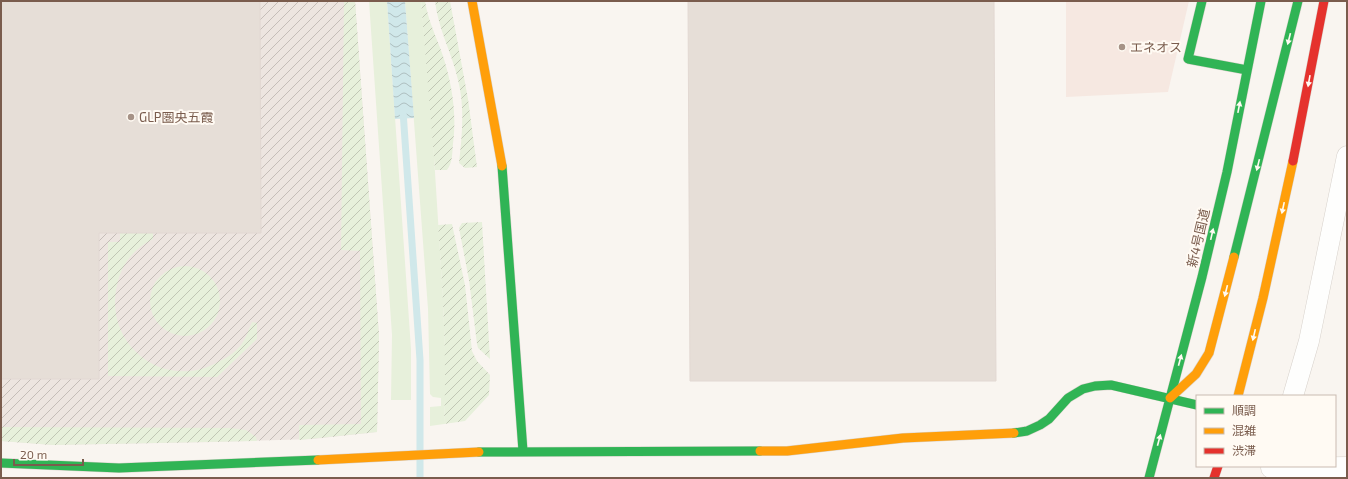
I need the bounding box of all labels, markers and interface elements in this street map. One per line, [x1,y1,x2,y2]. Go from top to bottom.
one-way arrow [1286,33,1292,45]
place label: エネオス [1130,39,1182,55]
marker: エネオス [1117,42,1127,52]
one-way arrow [1306,75,1312,87]
one-way arrow [1237,101,1243,114]
place label: GLP圏央五霞 [139,109,214,125]
marker: GLP圏央五霞 [126,112,136,122]
one-way arrow [1254,159,1260,171]
one-way arrow [1279,202,1285,214]
street label: 新4号国道 [1183,207,1213,269]
one-way arrow [1209,228,1215,241]
one-way arrow [1223,285,1229,297]
one-way arrow [1251,329,1257,341]
one-way arrow [1177,354,1183,366]
legend [1196,395,1336,467]
text: 順調 [1232,403,1256,417]
text: 混雑 [1232,423,1256,437]
one-way arrow [1156,434,1162,446]
scale bar [14,441,83,467]
text: 渋滞 [1232,443,1256,457]
text: 20 m [20,447,47,461]

